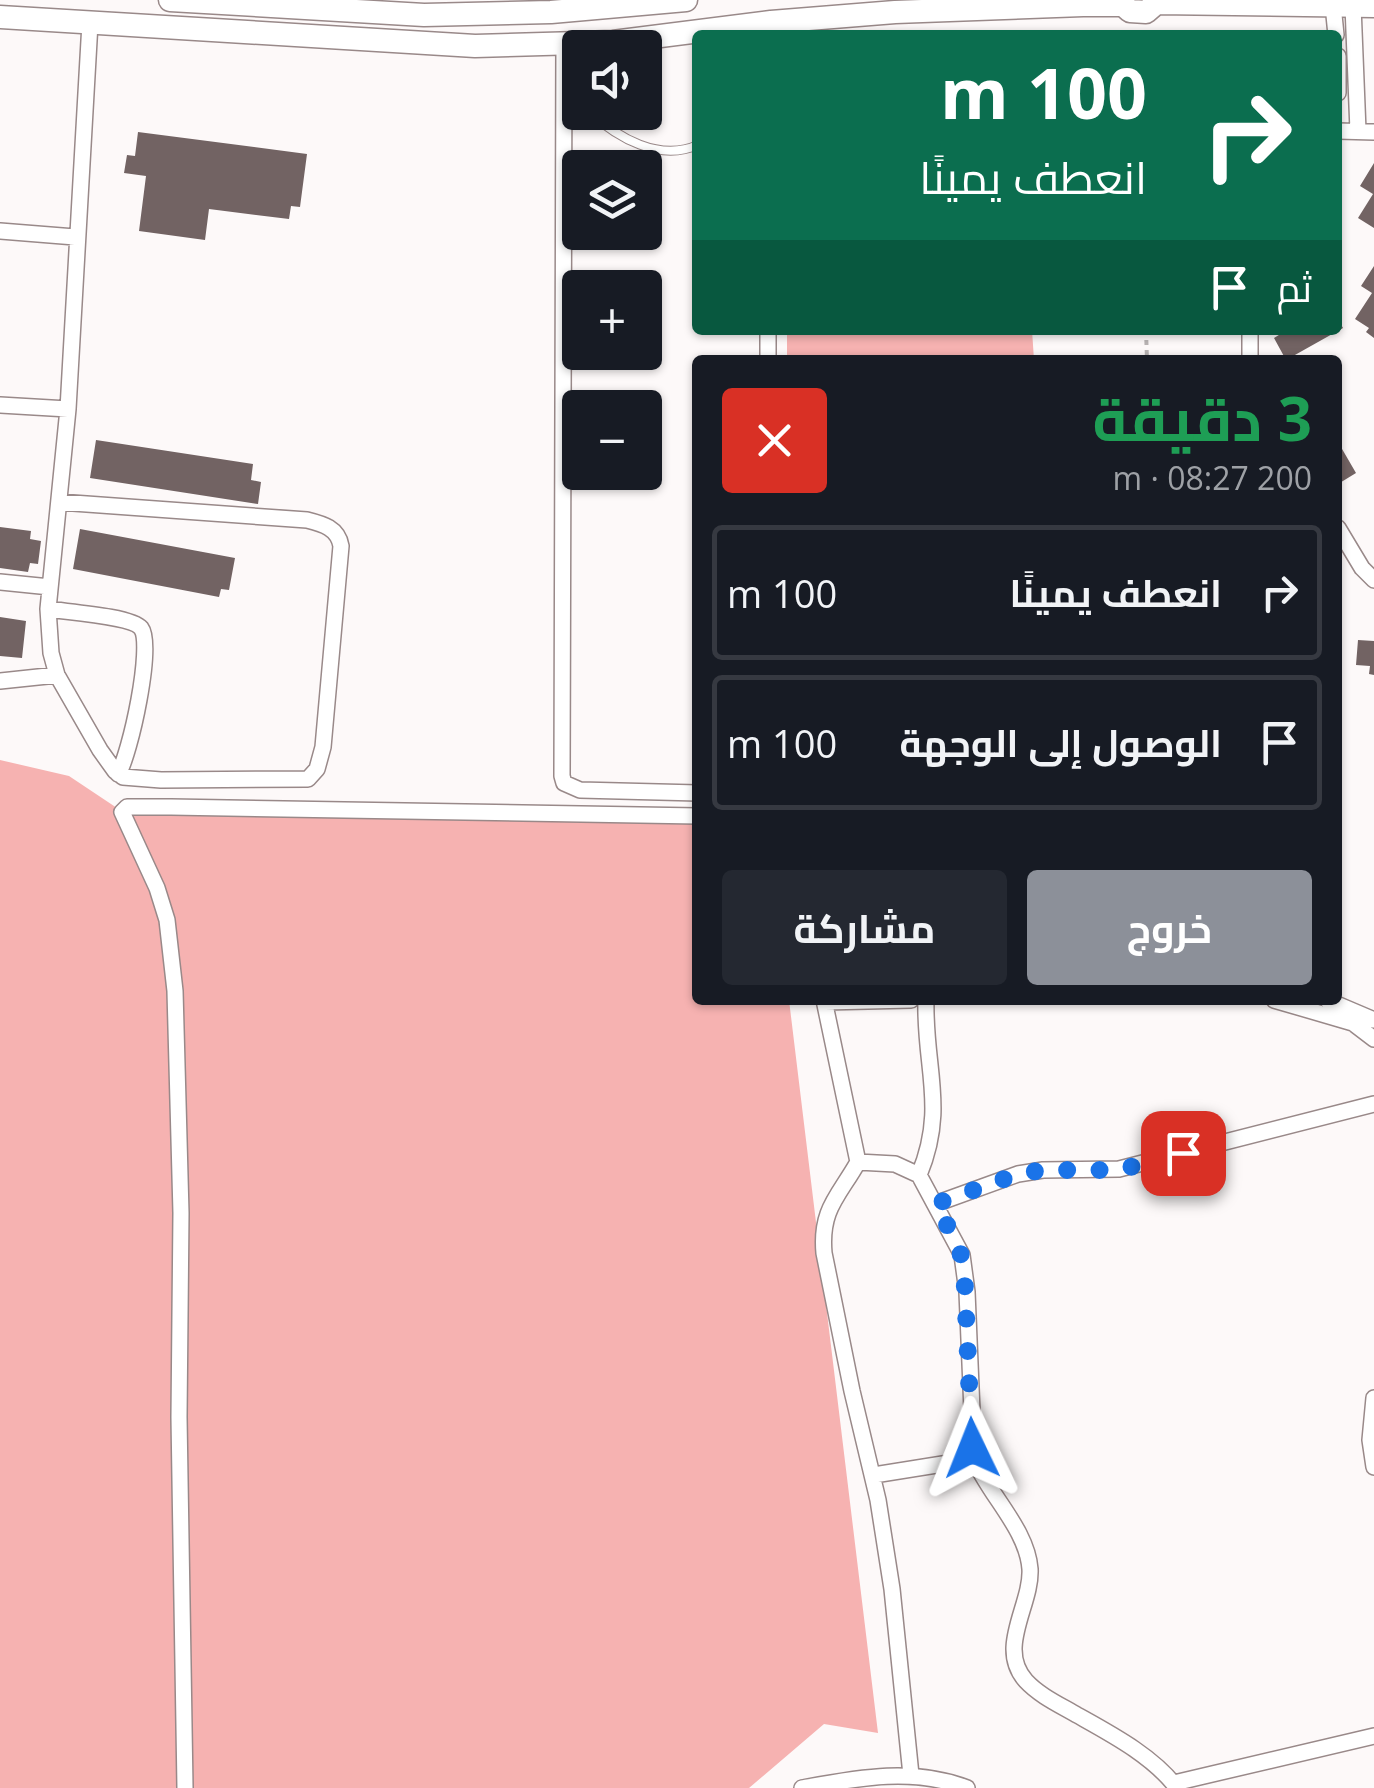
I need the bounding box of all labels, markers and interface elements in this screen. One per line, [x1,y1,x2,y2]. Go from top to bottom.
map controls [562,30,662,490]
button: sound [562,30,662,130]
text: 100 m [940,44,1147,140]
icon: right [1182,70,1312,200]
text: انعطف يمينًا [919,146,1147,207]
button: layers [562,150,662,250]
icon: arrive [1202,260,1257,315]
text: ثم [1277,261,1312,313]
button: + [562,270,662,370]
text: 3 دقيقة [1092,377,1312,459]
button: close [722,388,827,493]
button: − [562,390,662,490]
text: 200 m · 08:27 [1113,456,1312,499]
icon: right [1252,565,1307,620]
text: انعطف يمينًا [1010,566,1222,618]
text: 100 m [727,567,837,619]
icon: arrive [1252,715,1307,770]
text: الوصول إلى الوجهة [900,716,1222,768]
text: 100 m [727,717,837,769]
button: مشاركة [722,870,1007,985]
button: خروج [1027,870,1312,985]
pin [1141,1111,1226,1196]
icon: arrive [1156,1126,1211,1181]
position arrow [920,1396,1024,1500]

